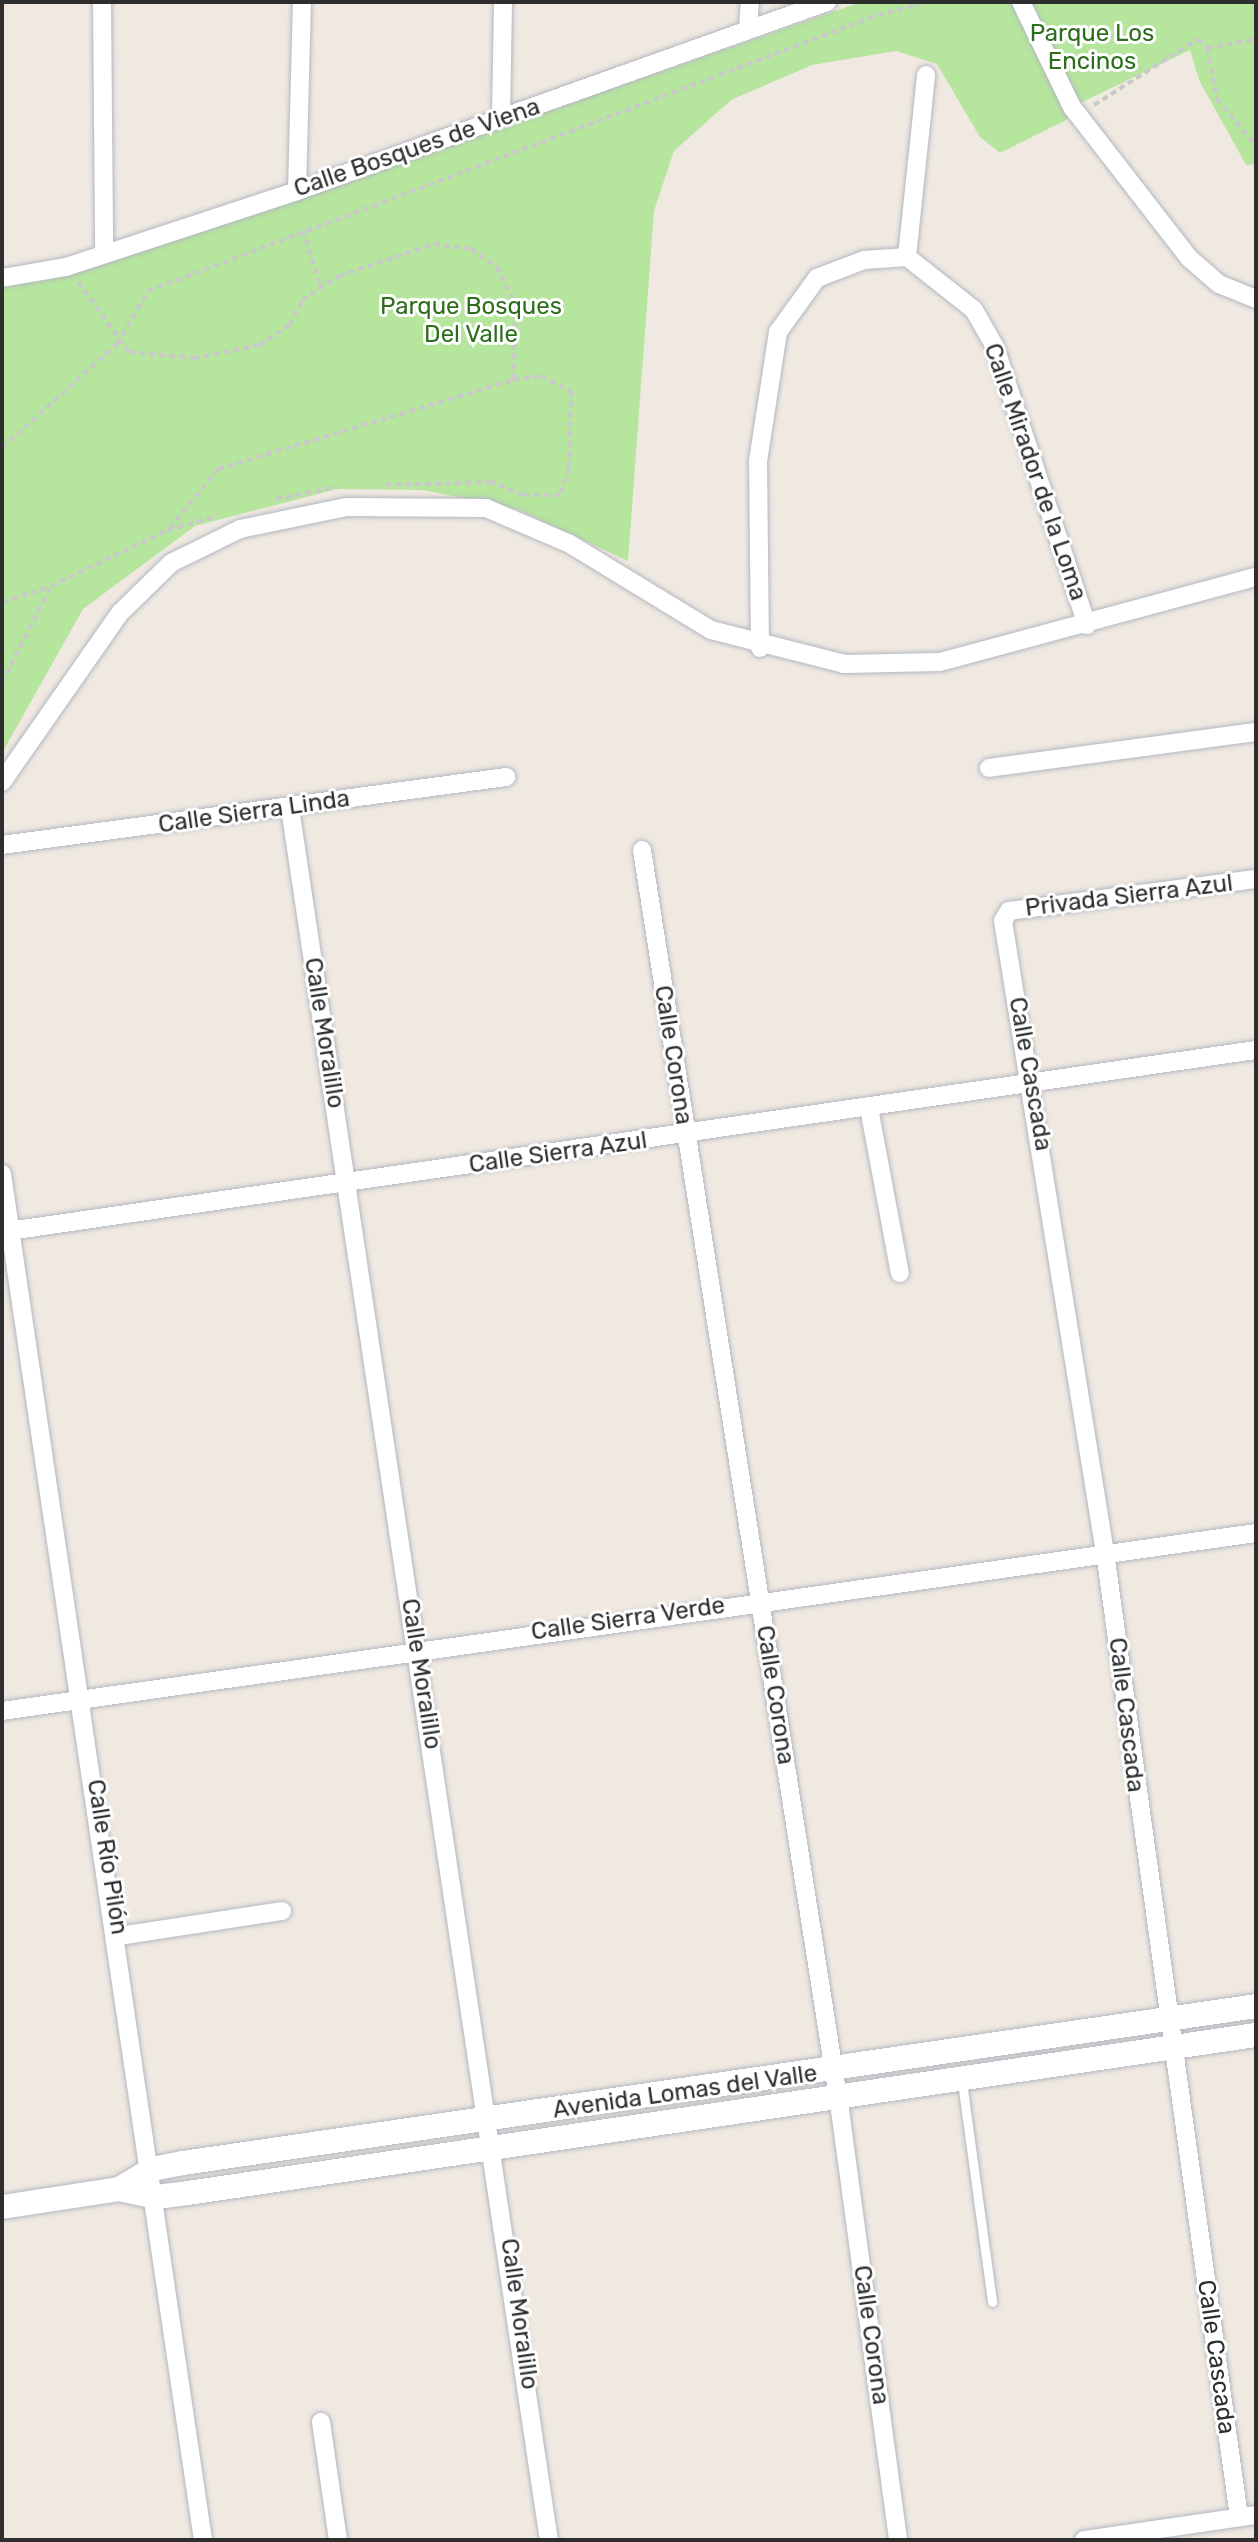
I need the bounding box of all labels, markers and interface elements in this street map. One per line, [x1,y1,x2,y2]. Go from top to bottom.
park label: Parque Los Encinos [1030,20,1154,76]
street label: Calle Bosques de Viena [290,92,544,204]
park label: Parque Bosques Del Valle [380,293,562,349]
street label: Calle Mirador de la Loma [977,339,1093,605]
street label: Calle Sierra Linda [156,784,352,840]
street label: Privada Sierra Azul [1023,869,1235,923]
street label: Calle Moralillo [298,956,350,1110]
street label: Calle Corona [648,983,698,1127]
street label: Calle Cascada [1002,995,1058,1153]
street label: Calle Sierra Azul [467,1126,649,1180]
street label: Calle Sierra Verde [529,1591,727,1647]
street label: Calle Moralillo [395,1597,447,1751]
street label: Calle Corona [750,1623,800,1767]
street label: Calle Cascada [1102,1636,1150,1794]
street label: Calle Río Pilón [81,1777,133,1937]
street label: Avenida Lomas del Valle [551,2059,819,2125]
street label: Calle Moralillo [494,2237,544,2391]
street label: Calle Corona [847,2263,895,2407]
street label: Calle Cascada [1191,2278,1241,2436]

